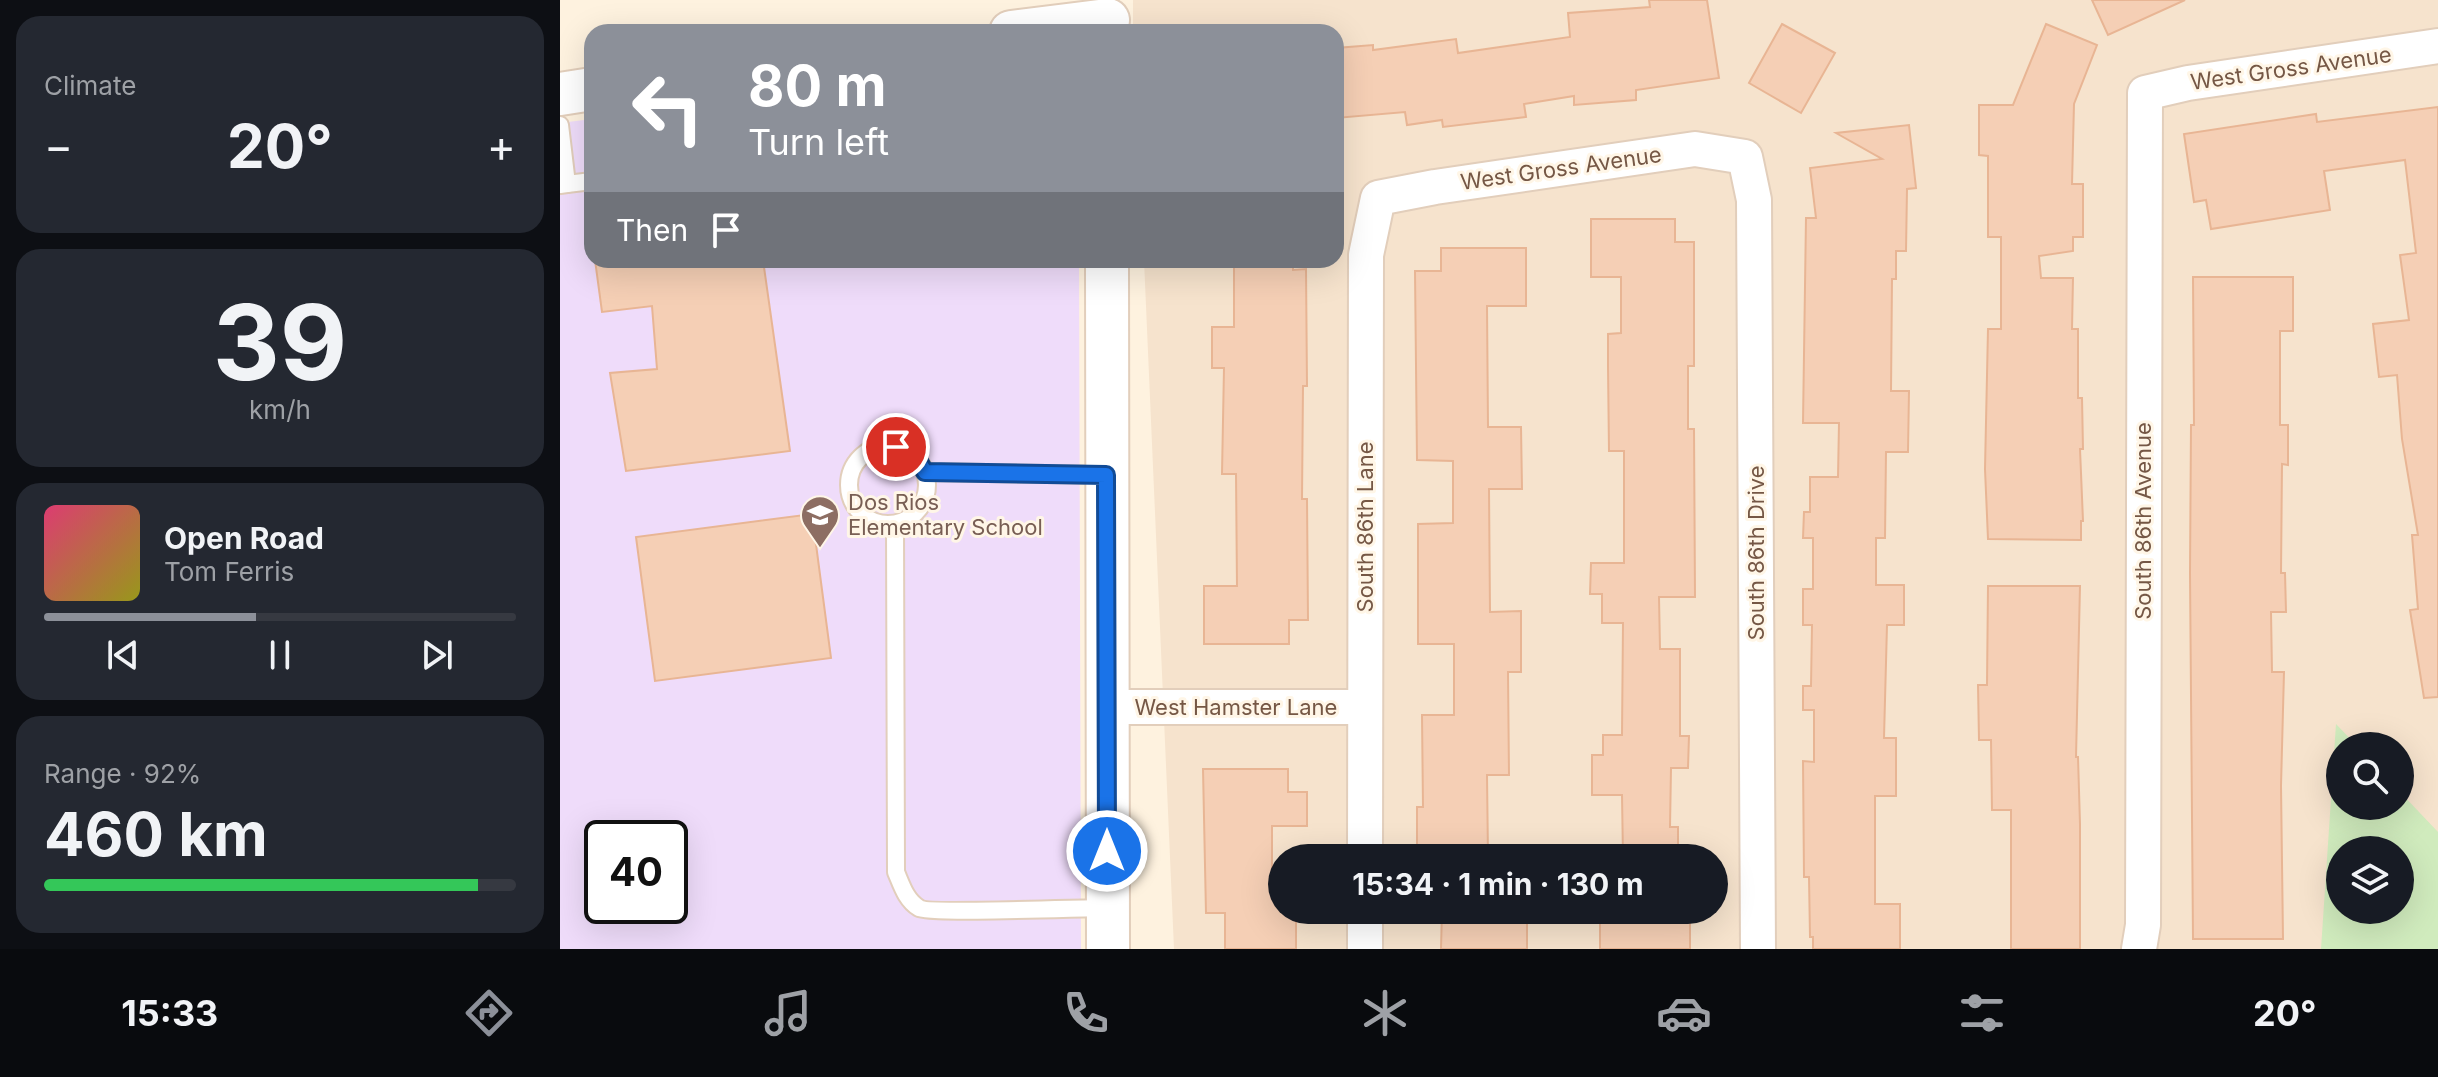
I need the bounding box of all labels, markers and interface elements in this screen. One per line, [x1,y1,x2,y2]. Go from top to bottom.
street label: West Gross Avenue [2189,41,2393,95]
text: 80 m [748,52,887,120]
icon: left [616,56,720,160]
text: Climate [44,70,136,101]
text: 20° [227,110,333,182]
text: − [44,119,73,173]
text: + [487,119,516,173]
text: Turn left [748,120,889,164]
street label: West Gross Avenue [1459,141,1663,195]
icon: arrive [704,208,748,252]
text: Then [616,212,688,248]
text: 39 [213,279,347,405]
text: km/h [249,394,311,425]
pin [862,413,930,481]
street label: South 86th Avenue [2130,422,2156,620]
icon: arrive [874,425,918,469]
street label: South 86th Lane [1352,442,1378,612]
street label: South 86th Drive [1743,466,1769,640]
place label: Dos Rios Elementary School [848,489,1043,540]
school or university icon: Dos Rios Elementary School [799,494,841,549]
text: Open Road [164,520,324,556]
text: Tom Ferris [164,556,294,587]
icon: previous [101,633,145,677]
icon: pause [258,633,302,677]
icon: next [415,633,459,677]
street label: West Hamster Lane [1135,694,1337,720]
map controls [2326,732,2414,924]
button: search [2326,732,2414,820]
text: Range · 92% [44,758,201,789]
text: 460 km [44,798,268,870]
position arrow [1065,809,1149,893]
speed limit sign: 40 [584,820,688,924]
button: layers [2326,836,2414,924]
text: 15:34 · 1 min · 130 m [1352,866,1644,902]
icon: directions [461,985,517,1041]
icon: music [760,985,816,1041]
icon: phone [1058,985,1114,1041]
icon: climate [1357,985,1413,1041]
icon: car [1656,985,1712,1041]
icon: filters [1954,985,2010,1041]
text: 15:33 [121,991,218,1035]
text: 20° [2253,991,2317,1035]

